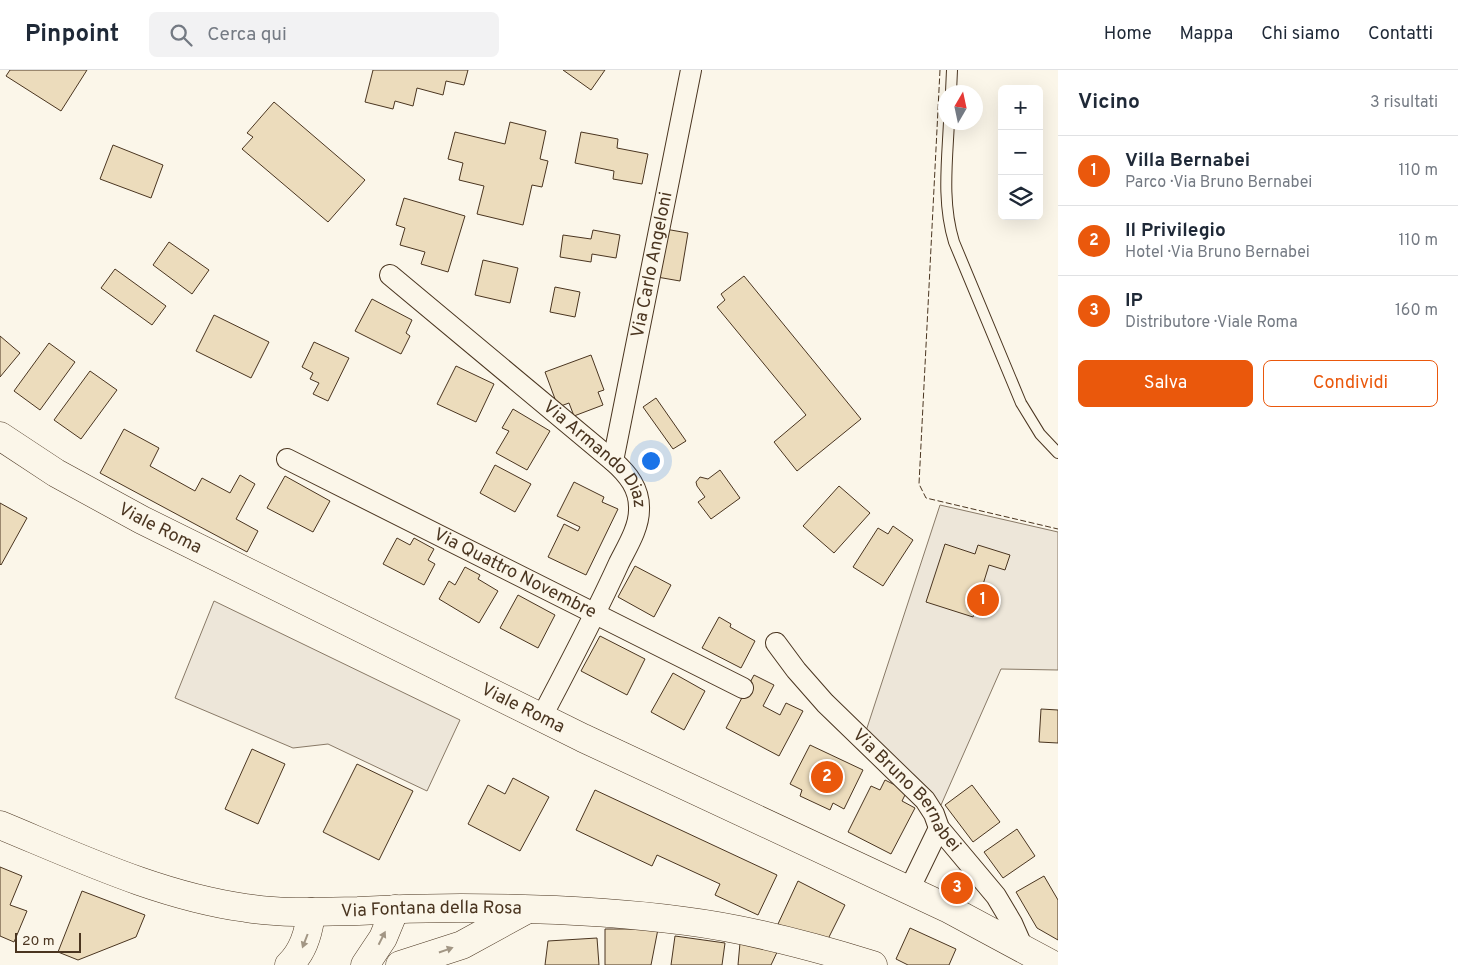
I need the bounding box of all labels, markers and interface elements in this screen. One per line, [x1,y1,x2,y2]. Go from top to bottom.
search box [149,12,499,57]
text: Pinpoint [25,20,119,50]
icon: search [167,21,195,49]
text: Cerca qui [207,23,287,47]
text: Home [1104,23,1152,46]
text: Mappa [1180,23,1233,46]
text: Chi siamo [1261,23,1340,46]
text: Contatti [1368,23,1433,46]
north arrow [938,85,983,130]
map controls [998,85,1043,220]
button: + [998,85,1043,130]
text: Vicino [1078,89,1140,116]
text: 3 risultati [1370,93,1438,113]
button: − [998,130,1043,175]
text: Villa Bernabei [1125,149,1250,173]
text: 1 [1091,161,1097,181]
text: 110 m [1398,161,1438,181]
text: Parco · Via Bruno Bernabei [1125,173,1312,193]
button: layers [998,175,1043,220]
street label: Via Carlo Angeloni [626,190,678,340]
text: Il Privilegio [1125,219,1226,243]
text: 2 [1089,231,1099,251]
text: 110 m [1398,231,1438,251]
text: Hotel · Via Bruno Bernabei [1125,243,1310,263]
text: IP [1125,289,1143,313]
text: 3 [1089,301,1099,321]
text: 160 m [1395,301,1438,321]
text: Distributore · Viale Roma [1125,313,1298,333]
button: Salva [1078,360,1253,407]
button: Condividi [1263,360,1438,407]
street label: Via Armando Diaz [538,396,651,509]
your location [638,448,664,474]
street label: Viale Roma [114,498,206,559]
street label: Via Quattro Novembre [430,523,600,624]
pin: 1 [967,581,999,619]
street label: Viale Roma [477,678,569,739]
street label: Via Bruno Bernabei [847,724,966,857]
pin: 2 [811,758,843,796]
pin: 3 [941,869,973,907]
street label: Via Fontana della Rosa [341,896,522,923]
scale bar [15,930,81,953]
one-way arrow [378,932,387,945]
text: 20 m [22,933,55,950]
one-way arrow [301,934,309,949]
one-way arrow [439,946,454,954]

